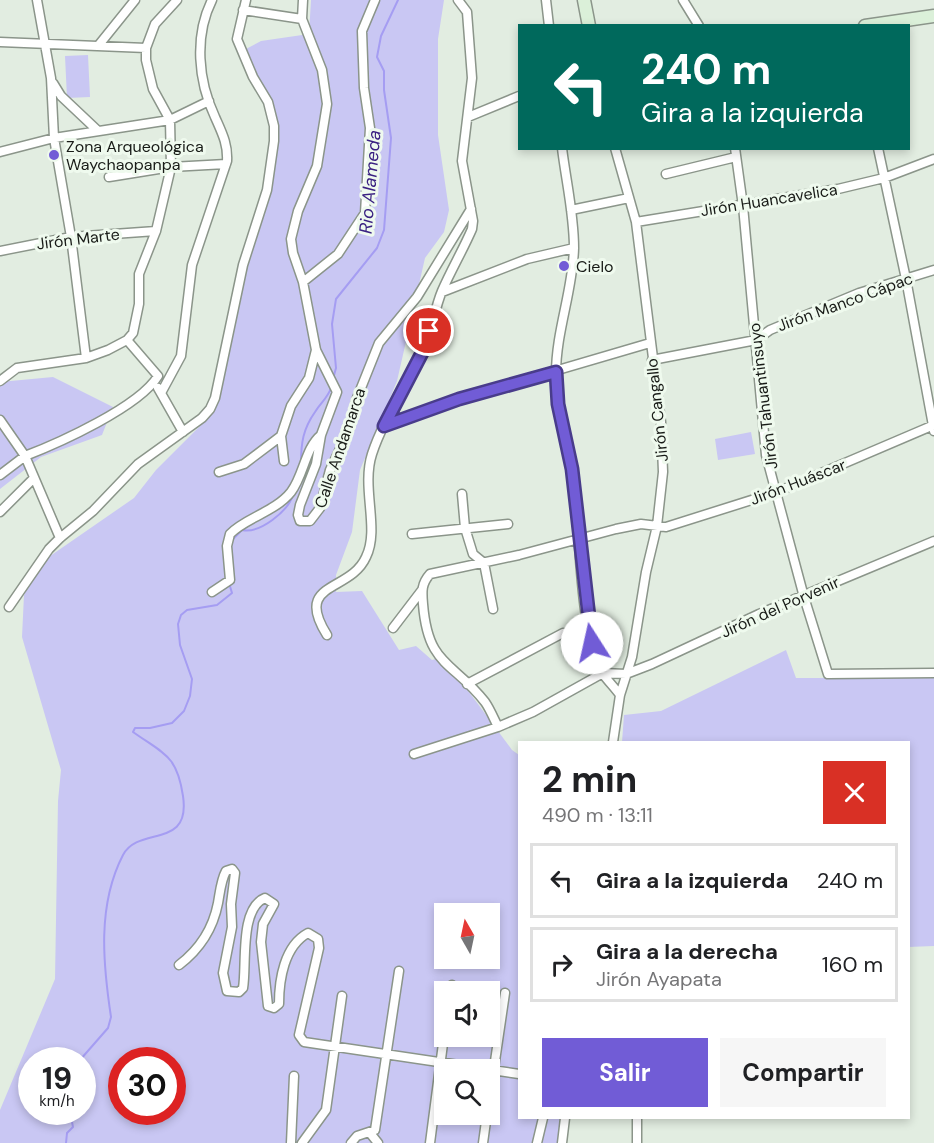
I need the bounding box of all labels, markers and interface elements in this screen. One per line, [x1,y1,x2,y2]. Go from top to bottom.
text: 240 m [641,42,771,97]
icon: left [542,48,620,126]
text: Gira a la izquierda [641,95,864,130]
water label: Rio Alameda [354,129,386,235]
place label: Zona Arqueológica Waychaopanpa [66,136,204,175]
marker: Zona Arqueológica Waychaopanpa [47,148,61,162]
street label: Jirón Huancavelica [699,179,839,221]
street label: Jirón Marte [35,223,121,255]
place label: Cielo [576,256,613,277]
marker: Cielo [557,259,571,273]
street label: Jirón Manco Cápac [774,268,916,336]
pin [403,305,454,356]
icon: arrive [412,314,445,347]
street label: Jirón Tahuantinsuyo [744,322,782,470]
street label: Jirón Cangallo [641,357,673,463]
street label: Calle Andamarca [310,385,370,511]
street label: Jirón Huáscar [747,454,849,510]
street label: Jirón del Porvenir [717,571,843,643]
position arrow [560,611,624,675]
text: 2 min [542,756,637,803]
button: close [823,761,886,824]
text: 490 m · 13:11 [542,802,653,828]
icon: left [545,864,578,897]
text: Gira a la izquierda [596,866,788,895]
text: 240 m [817,866,883,895]
north arrow [434,903,500,969]
map controls [434,903,500,1125]
text: Gira a la derecha [596,937,778,966]
icon: right [545,948,578,981]
text: 160 m [822,950,883,979]
text: Jirón Ayapata [596,966,722,992]
button: sound [434,981,500,1047]
button: Salir [542,1038,708,1107]
button: Compartir [720,1038,886,1107]
speed limit sign: 30 [108,1047,186,1125]
text: 19 [42,1059,72,1098]
button: search [434,1059,500,1125]
text: km/h [39,1091,75,1111]

